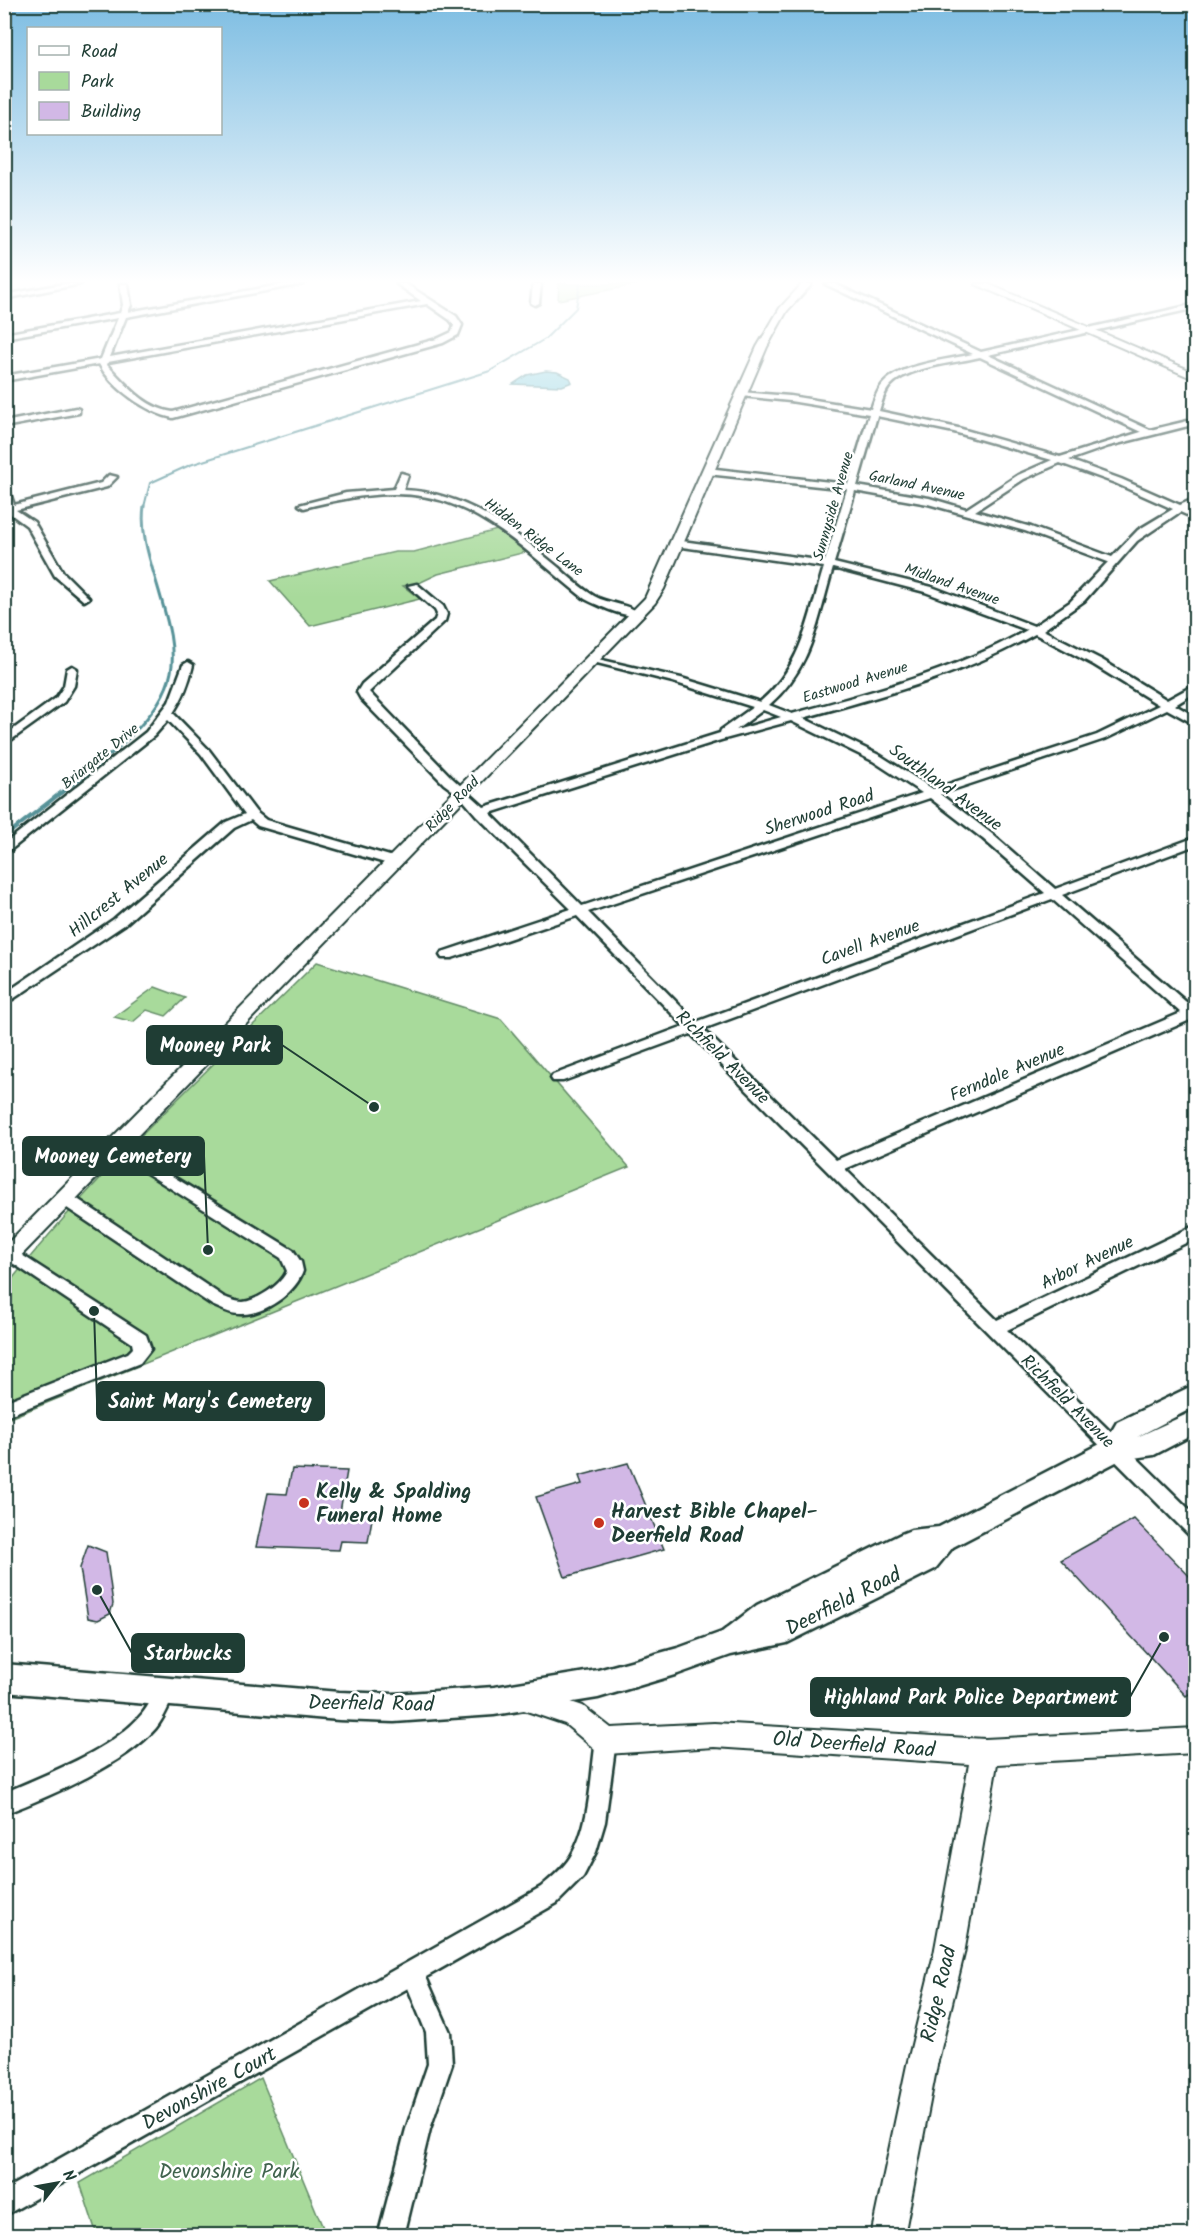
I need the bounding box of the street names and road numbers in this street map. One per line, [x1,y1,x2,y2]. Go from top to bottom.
street label: Sunnyside Avenue [807,449,861,564]
street label: Garland Avenue [867,464,967,508]
street label: Hidden Ridge Lane [479,492,588,583]
street label: Midland Avenue [901,557,1003,613]
street label: Eastwood Avenue [799,655,911,710]
street label: Briargate Drive [57,718,145,796]
street label: Southland Avenue [882,737,1008,840]
street label: Ridge Road [420,771,486,838]
street label: Sherwood Road [761,782,879,845]
street label: Hillcrest Avenue [62,846,176,946]
street label: Cavell Avenue [817,912,924,975]
street label: Richfield Avenue [668,1004,776,1112]
street label: Ferndale Avenue [945,1036,1070,1111]
street label: Arbor Avenue [1036,1228,1139,1298]
street label: Richfield Avenue [1013,1348,1121,1456]
street label: Deerfield Road [780,1559,908,1646]
street label: Deerfield Road [308,1687,435,1722]
street label: Old Deerfield Road [771,1723,937,1768]
street label: Ridge Road [912,1943,967,2046]
street label: Devonshire Court [136,2038,284,2140]

